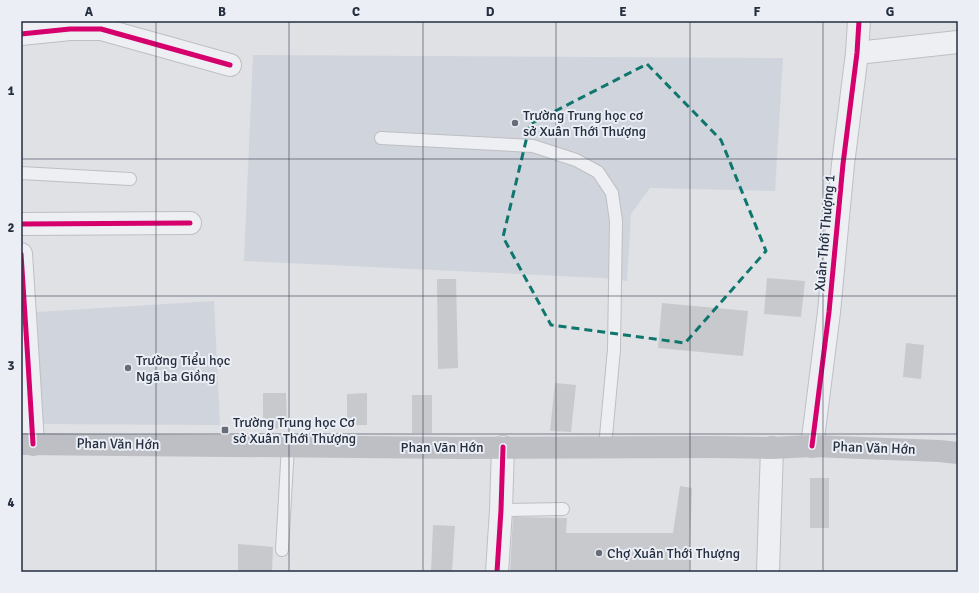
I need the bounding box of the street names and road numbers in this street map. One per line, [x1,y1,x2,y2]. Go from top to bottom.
street label: Xuân Thới Thượng 1 [811,174,839,292]
street label: Phan Văn Hớn [76,435,160,453]
street label: Phan Văn Hớn [832,438,916,458]
street label: Phan Văn Hớn [400,439,484,456]

